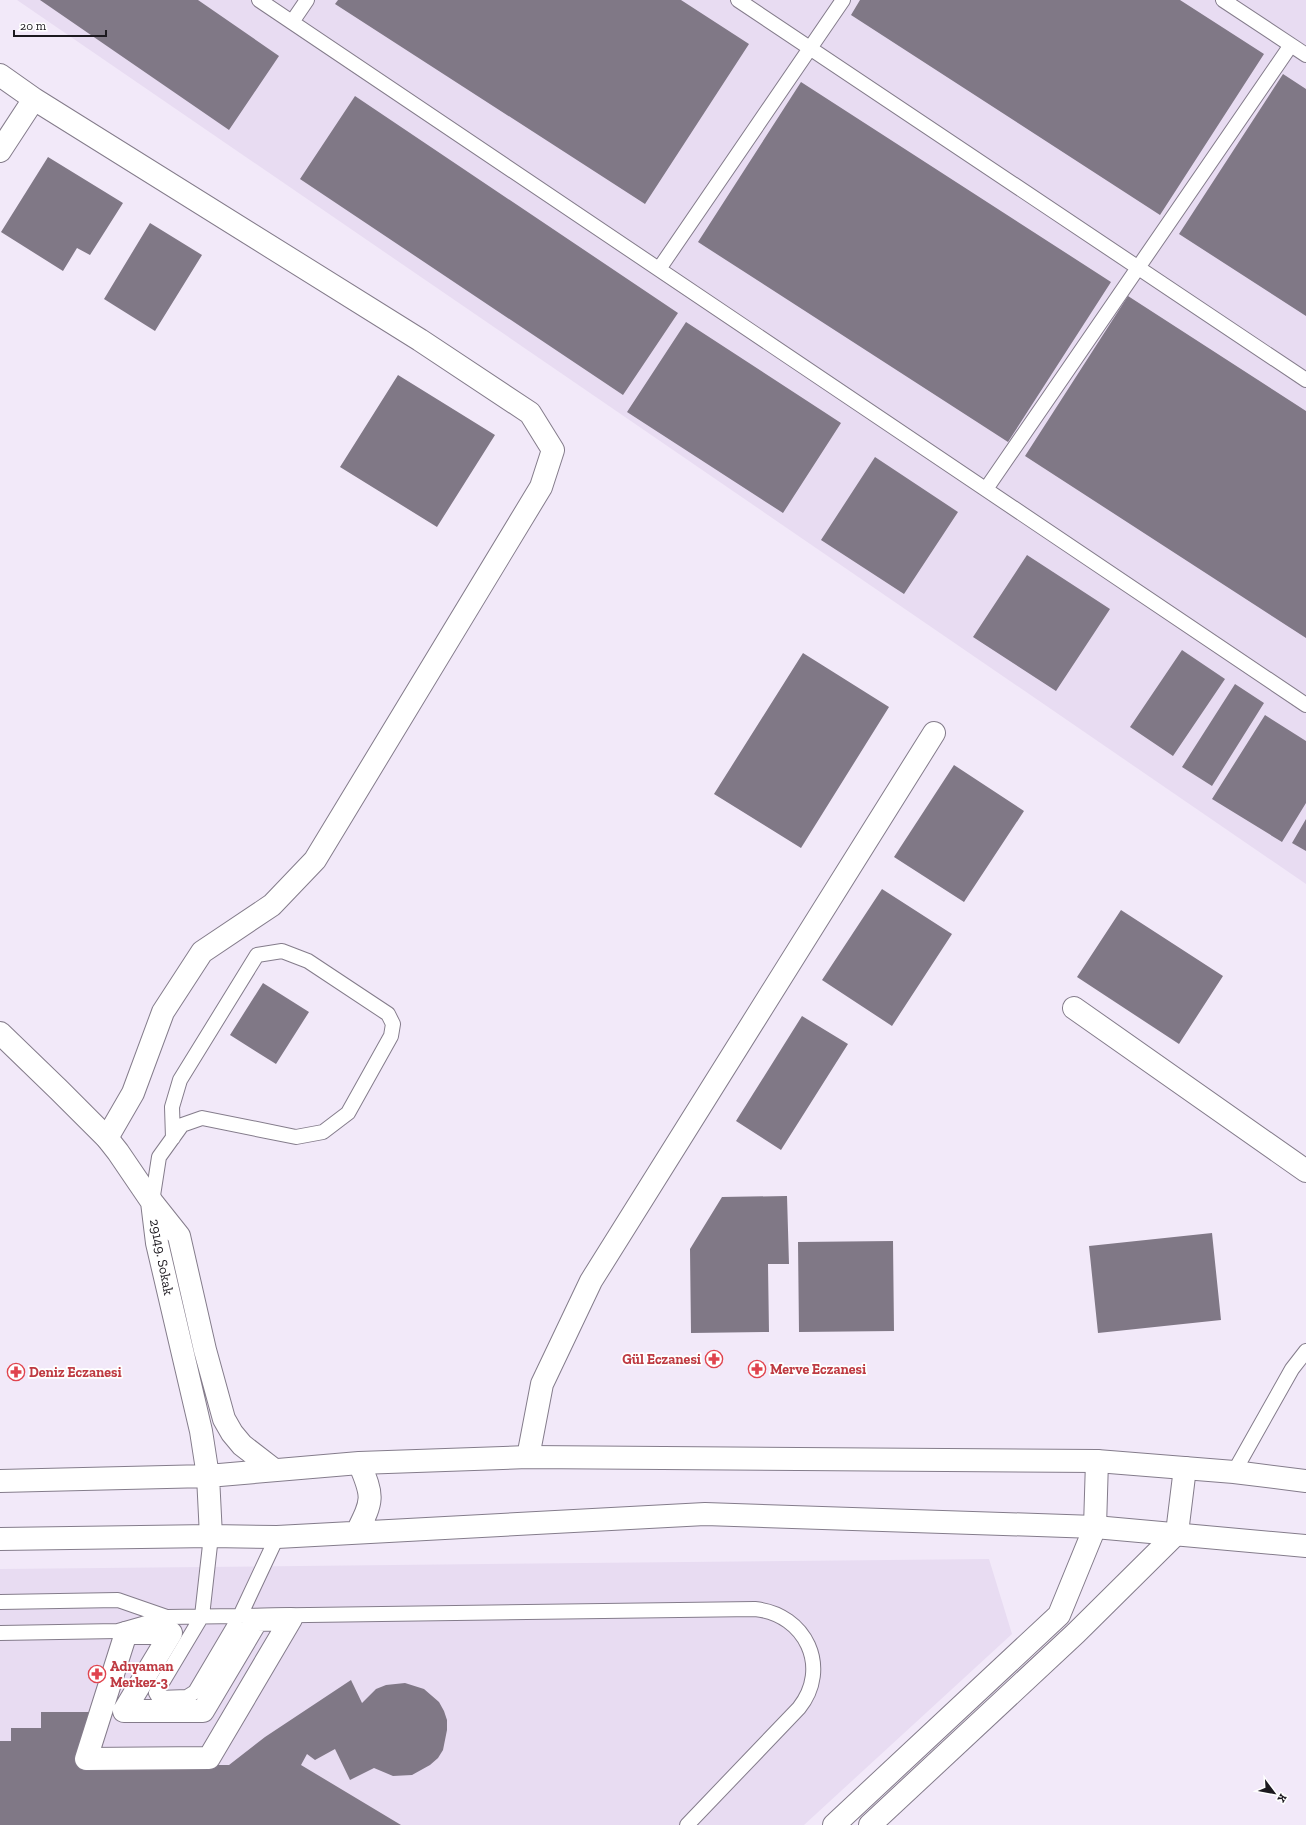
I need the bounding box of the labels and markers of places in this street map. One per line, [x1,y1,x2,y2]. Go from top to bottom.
pharmacy icon: Gül Eczanesi [704,1349,724,1369]
place label: Gül Eczanesi [622,1351,701,1368]
pharmacy icon: Merve Eczanesi [747,1359,767,1379]
place label: Merve Eczanesi [770,1361,866,1378]
pharmacy icon: Deniz Eczanesi [6,1362,26,1382]
place label: Deniz Eczanesi [29,1364,122,1381]
place label: Adıyaman Merkez-3 [110,1658,174,1691]
pharmacy icon: Adıyaman Merkez-3 [87,1664,107,1684]

